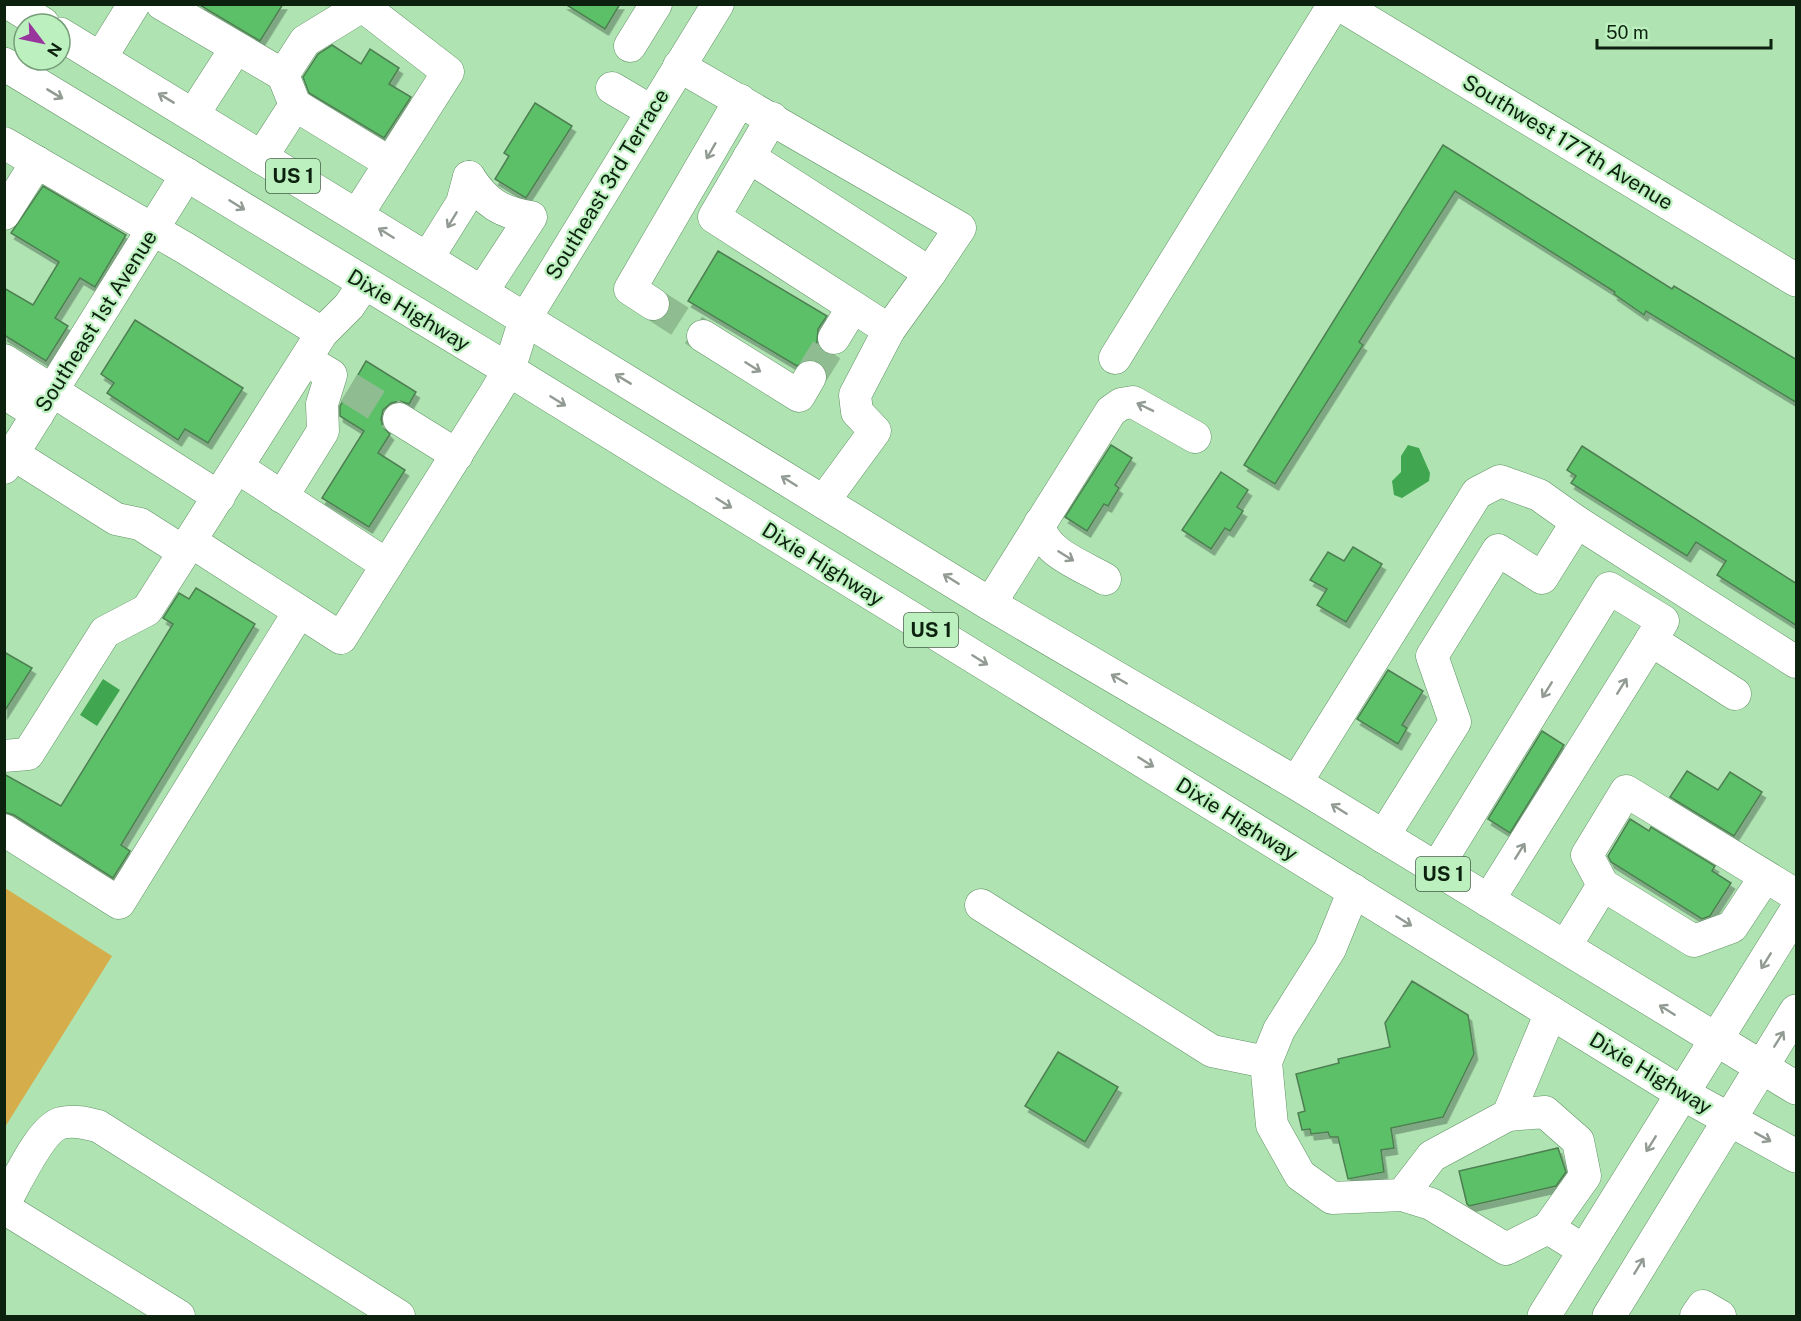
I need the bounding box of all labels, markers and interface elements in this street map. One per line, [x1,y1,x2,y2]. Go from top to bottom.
north arrow [12,12,72,72]
scale bar [1597,12,1771,50]
text: 50 m [1606,22,1649,43]
text: N [43,39,66,60]
street label: Southwest 177th Avenue [1458,69,1678,215]
street label: Southeast 3rd Terrace [540,84,674,284]
one-way arrow [46,88,63,100]
one-way arrow [158,92,175,104]
one-way arrow [705,142,717,159]
road number: US 1 [266,159,320,193]
one-way arrow [228,199,245,211]
one-way arrow [446,211,458,228]
street label: Southeast 1st Avenue [30,225,162,417]
one-way arrow [378,227,395,239]
street label: Dixie Highway [343,264,475,356]
one-way arrow [744,361,761,373]
one-way arrow [615,372,632,384]
one-way arrow [549,395,566,407]
one-way arrow [1136,401,1154,412]
one-way arrow [781,474,798,486]
one-way arrow [716,496,733,509]
street label: Dixie Highway [758,517,888,611]
one-way arrow [1057,550,1074,562]
one-way arrow [943,573,960,585]
road number: US 1 [904,613,958,647]
one-way arrow [971,655,988,667]
one-way arrow [1111,673,1128,685]
one-way arrow [1617,678,1629,695]
one-way arrow [1540,681,1552,698]
one-way arrow [1137,757,1154,769]
street label: Dixie Highway [1172,772,1302,866]
one-way arrow [1331,803,1348,815]
one-way arrow [1514,843,1526,860]
road number: US 1 [1416,857,1470,891]
one-way arrow [1395,915,1412,928]
one-way arrow [1759,952,1771,969]
one-way arrow [1659,1003,1676,1015]
street label: Dixie Highway [1585,1027,1717,1119]
one-way arrow [1773,1031,1785,1048]
one-way arrow [1754,1131,1771,1143]
one-way arrow [1645,1135,1657,1152]
one-way arrow [1634,1258,1646,1275]

